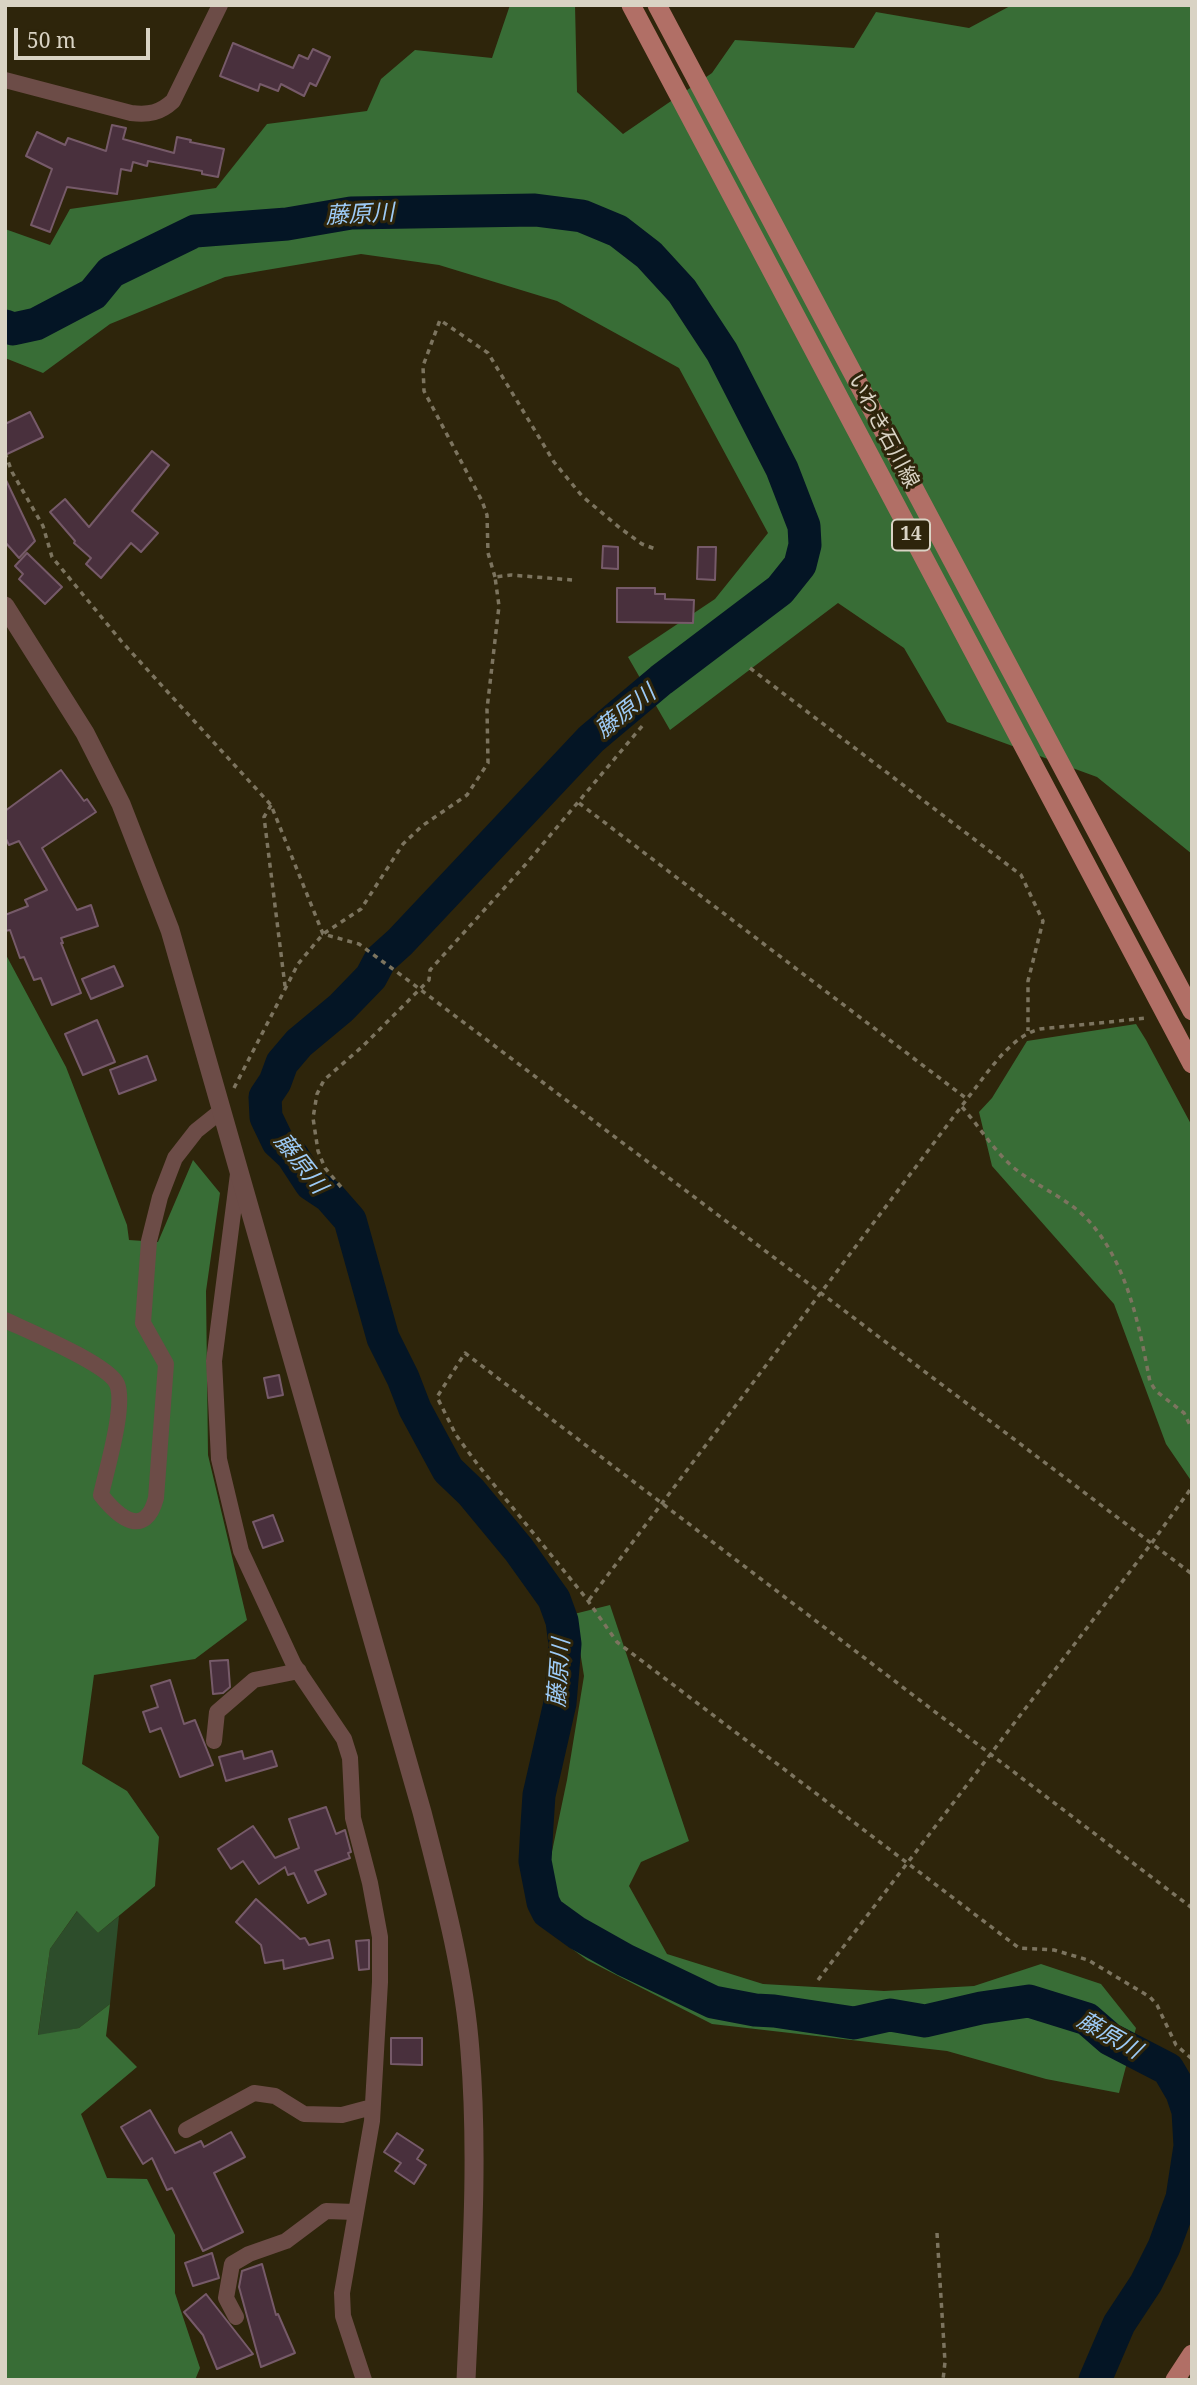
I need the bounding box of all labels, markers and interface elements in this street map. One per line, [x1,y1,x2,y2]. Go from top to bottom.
scale bar [18,14,154,58]
text: 50 m [27,26,76,54]
water label: 藤原川 [325,199,395,231]
street label: いわき石川線 [842,369,924,493]
road number: 14 [892,520,930,550]
water label: 藤原川 [590,680,662,744]
water label: 藤原川 [268,1128,332,1200]
water label: 藤原川 [544,1638,576,1708]
water label: 藤原川 [1072,2007,1146,2065]

